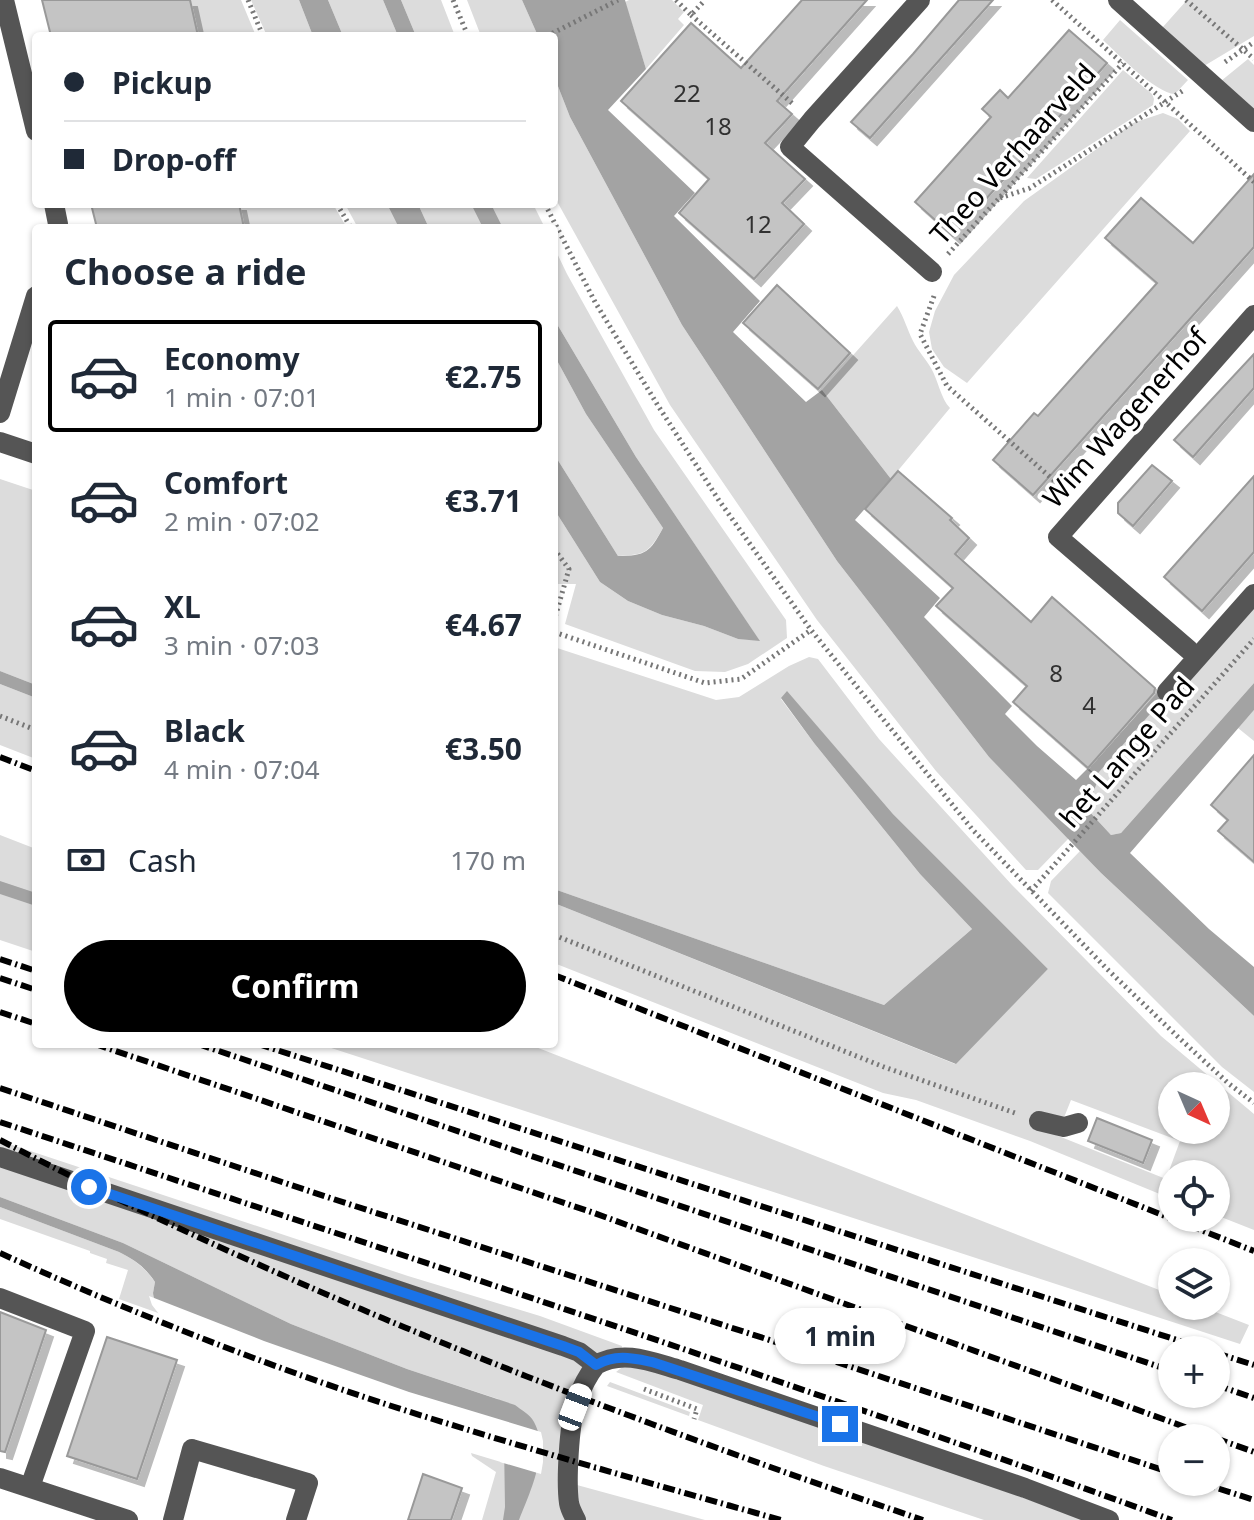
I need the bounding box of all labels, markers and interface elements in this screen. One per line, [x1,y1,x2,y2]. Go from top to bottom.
street label: Theo Verhaarveld [921,55,1104,252]
text: Pickup [112,62,212,103]
house number: 22 [673,76,701,109]
house number: 18 [704,109,732,142]
text: Drop-off [112,139,236,180]
house number: 12 [744,207,772,240]
text: Choose a ride [64,247,306,296]
street label: Wim Wagenerhof [1033,318,1216,515]
text: Economy [164,338,300,379]
icon: car [68,340,140,412]
text: €2.75 [445,356,522,397]
text: 1 min · 07:01 [164,379,320,415]
text: Comfort [164,462,288,503]
icon: car [68,464,140,536]
text: €3.71 [445,480,522,521]
text: 2 min · 07:02 [164,503,320,539]
text: XL [164,586,201,627]
icon: car [68,588,140,660]
text: €4.67 [445,604,522,645]
text: 3 min · 07:03 [164,627,320,663]
house number: 8 [1049,656,1063,689]
street label: het Lange Pad [1050,668,1202,835]
house number: 4 [1082,688,1096,721]
text: Black [164,710,245,751]
icon: car [68,712,140,784]
text: €3.50 [445,728,522,769]
text: 4 min · 07:04 [164,751,320,787]
icon: cash [64,838,108,882]
text: Cash [128,840,197,881]
text: 170 m [450,842,526,878]
button: Confirm [64,940,526,1032]
north arrow [1158,1072,1230,1144]
map controls [1158,1072,1230,1496]
button: locate [1158,1160,1230,1232]
route start [71,1169,107,1205]
button: layers [1158,1248,1230,1320]
callout: 1 min [774,1308,906,1364]
text: 1 min [804,1318,876,1354]
button: + [1158,1336,1230,1408]
car [555,1380,595,1434]
route end [822,1406,858,1442]
button: − [1158,1424,1230,1496]

